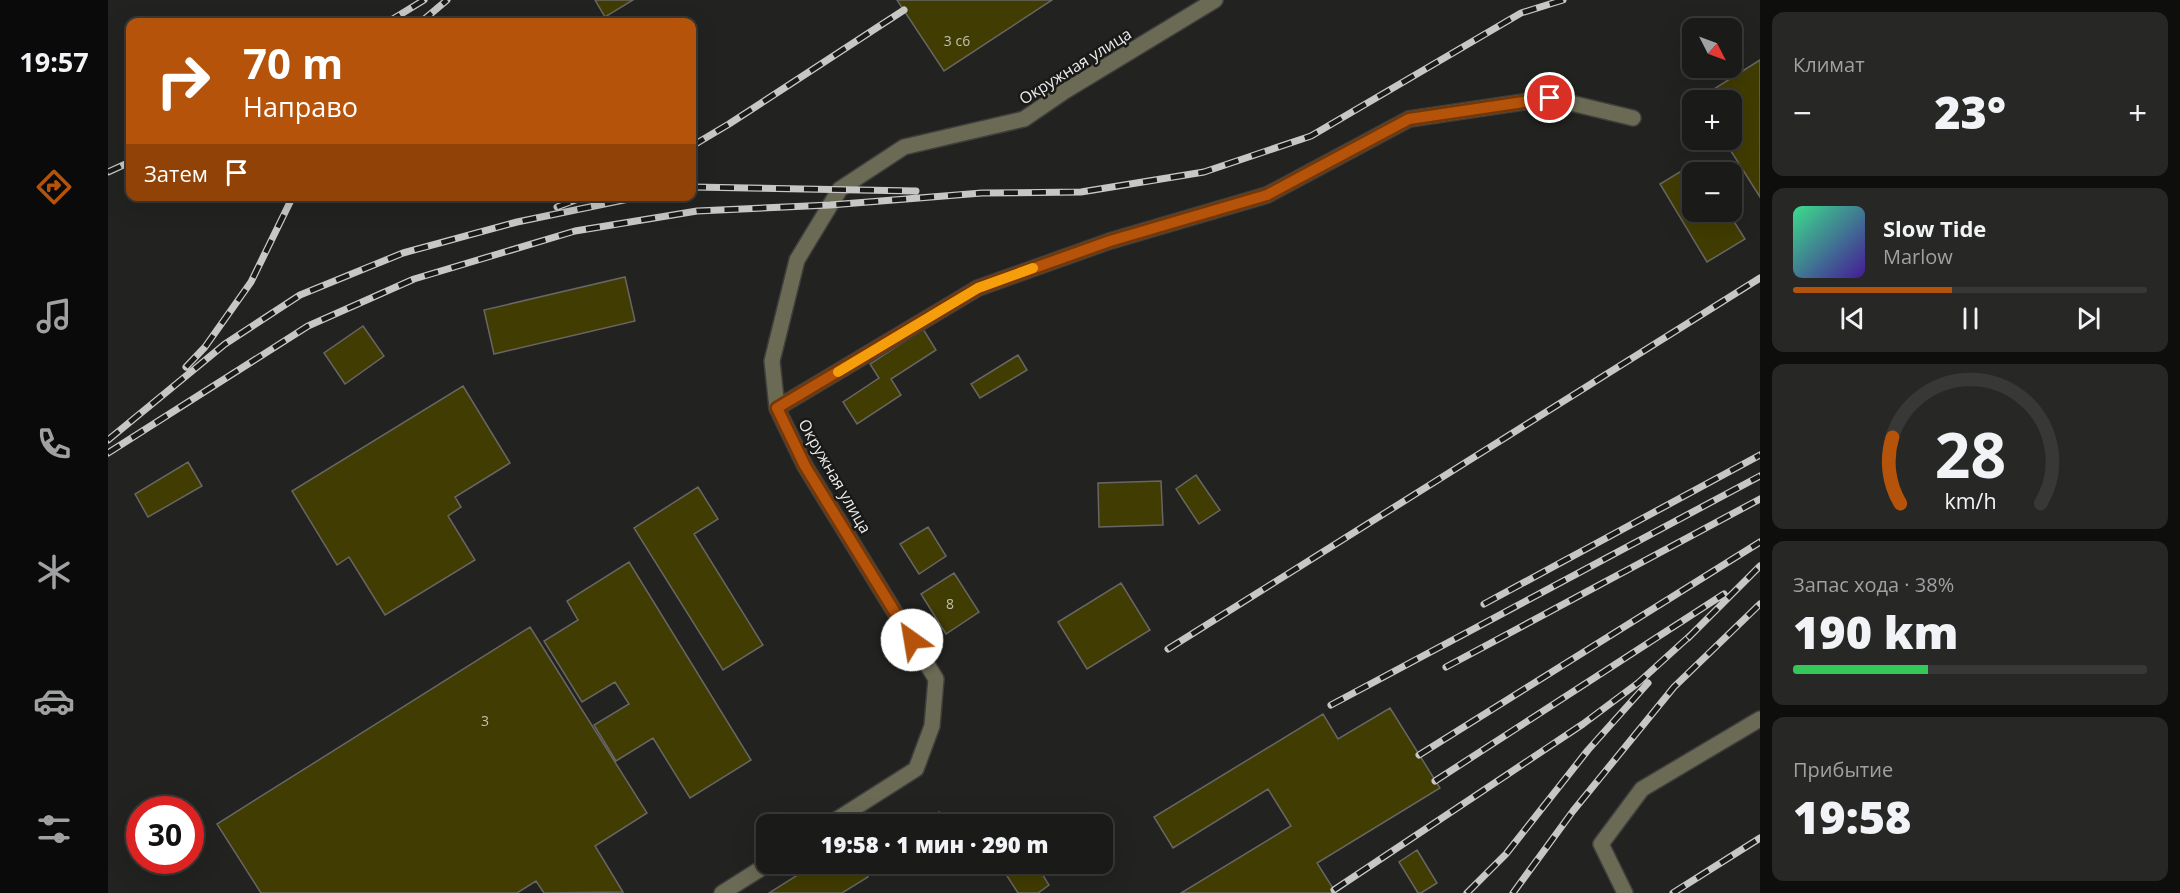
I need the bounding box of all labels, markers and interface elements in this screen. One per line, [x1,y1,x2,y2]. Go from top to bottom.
north arrow [1682,18,1742,78]
map controls [1682,18,1742,222]
street label: Окружная улица [1015,23,1135,109]
house number: 3 с6 [944,31,970,50]
text: 70 m [243,34,343,91]
icon: right [144,42,222,120]
text: 19:57 [19,43,89,80]
text: Климат [1793,51,1865,78]
pin [1524,72,1575,123]
icon: arrive [1533,81,1566,114]
text: 23° [1934,81,2006,142]
text: Направо [243,88,358,125]
button: + [1682,90,1742,150]
text: − [1793,90,1812,135]
text: + [2128,90,2147,135]
icon: arrive [220,156,253,189]
text: Затем [144,158,208,188]
button: − [1682,162,1742,222]
icon: directions [33,166,75,208]
text: Slow Tide [1883,213,1986,243]
text: Marlow [1883,243,1953,270]
icon: music [33,295,75,337]
icon: previous [1836,302,1869,335]
icon: pause [1954,302,1987,335]
icon: next [2072,302,2105,335]
text: 28 [1934,411,2006,496]
street label: Окружная улица [793,415,877,537]
icon: phone [33,423,75,465]
text: km/h [1944,486,1996,515]
icon: climate [33,551,75,593]
text: Запас хода · 38% [1793,571,1954,598]
house number: 8 [946,594,954,613]
text: 190 km [1793,601,1958,662]
position arrow [880,608,944,672]
icon: car [33,680,75,722]
house number: 3 [481,711,489,730]
text: Прибытие [1793,756,1893,783]
text: 19:58 [1793,786,1911,847]
speed limit sign: 30 [126,796,204,874]
icon: filters [33,808,75,850]
text: 19:58 · 1 мин · 290 m [821,829,1048,859]

